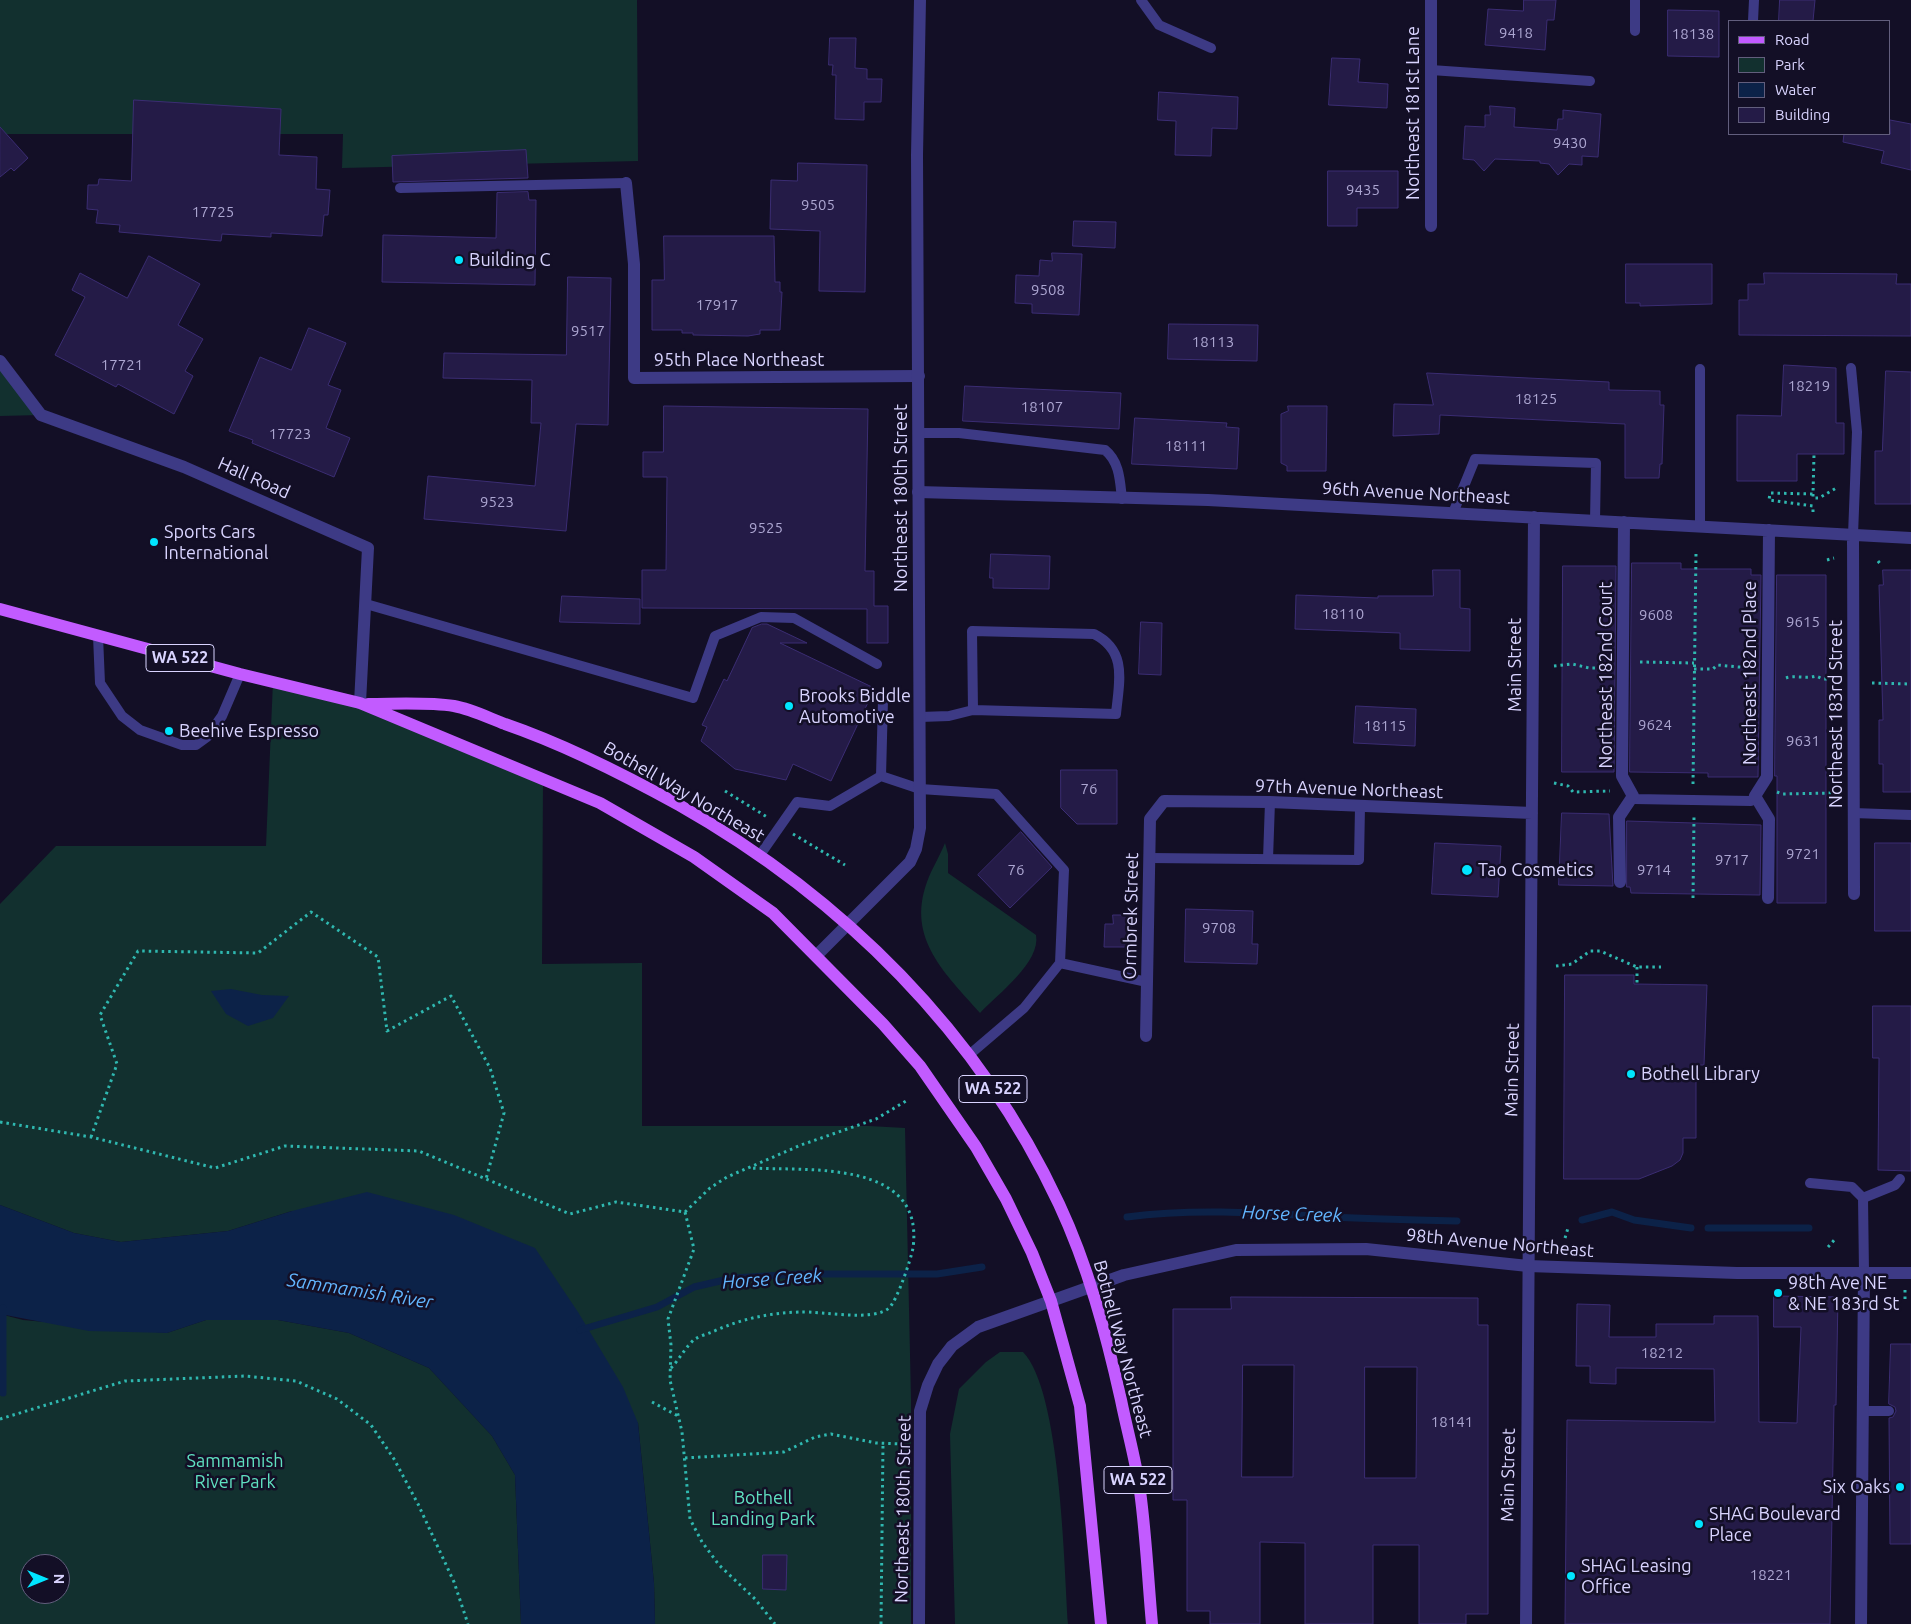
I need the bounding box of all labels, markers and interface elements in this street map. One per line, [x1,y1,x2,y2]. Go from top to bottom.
legend [1728,20,1891,135]
house number: 9418 [1499,24,1533,42]
house number: 18138 [1672,25,1714,43]
street label: Northeast 181st Lane [1402,26,1424,200]
text: Road [1775,31,1810,48]
text: Park [1775,56,1805,73]
text: Water [1775,81,1816,98]
text: Building [1775,106,1830,123]
house number: 9430 [1553,134,1587,152]
house number: 9435 [1346,181,1380,199]
house number: 9505 [801,196,835,214]
house number: 17725 [192,203,234,221]
place label: Building C [469,249,550,271]
marker: Building C [453,254,465,266]
house number: 9508 [1031,281,1065,299]
house number: 17917 [696,296,738,314]
house number: 9517 [571,322,605,340]
house number: 18113 [1192,333,1234,351]
street label: 95th Place Northeast [654,349,824,371]
house number: 17721 [101,356,143,374]
house number: 18219 [1788,377,1830,395]
house number: 18125 [1515,390,1557,408]
house number: 18107 [1021,398,1063,416]
street label: Northeast 180th Street [890,404,912,592]
house number: 17723 [269,425,311,443]
house number: 18111 [1165,437,1207,455]
street label: Hall Road [215,453,293,503]
street label: 96th Avenue Northeast [1321,477,1511,509]
house number: 9523 [480,493,514,511]
house number: 9525 [749,519,783,537]
place label: Sports Cars International [164,521,268,564]
marker: Sports Cars International [148,536,160,548]
street label: Northeast 182nd Place [1739,581,1761,765]
street label: Northeast 182nd Court [1595,582,1617,768]
house number: 18110 [1322,605,1364,623]
house number: 9608 [1639,606,1673,624]
house number: 9615 [1786,613,1820,631]
street label: Main Street [1504,618,1526,712]
street label: Northeast 183rd Street [1825,620,1847,808]
road number: WA 522 [146,644,214,671]
place label: Brooks Biddle Automotive [799,685,911,728]
marker: Brooks Biddle Automotive [783,700,795,712]
house number: 9624 [1638,716,1672,734]
house number: 18115 [1364,717,1406,735]
place label: Beehive Espresso [179,720,319,742]
marker: Beehive Espresso [163,725,175,737]
house number: 9631 [1786,732,1820,750]
street label: Bothell Way Northeast [599,737,769,847]
street label: 97th Avenue Northeast [1255,775,1443,803]
house number: 76 [1081,780,1097,798]
house number: 9721 [1786,845,1820,863]
house number: 9717 [1715,851,1749,869]
street label: Ormbrek Street [1119,852,1143,980]
place label: Tao Cosmetics [1478,859,1594,881]
house number: 76 [1008,861,1024,879]
house number: 9714 [1637,861,1671,879]
marker: Tao Cosmetics [1460,863,1474,877]
house number: 9708 [1202,919,1236,937]
street label: Main Street [1500,1023,1524,1117]
place label: Bothell Library [1641,1063,1760,1085]
marker: Bothell Library [1625,1068,1637,1080]
road number: WA 522 [959,1076,1027,1102]
water label: Horse Creek [1241,1201,1343,1227]
street label: 98th Avenue Northeast [1405,1224,1595,1262]
street label: Bothell Way Northeast [1089,1258,1157,1440]
water label: Horse Creek [721,1264,823,1294]
water label: Sammamish River [285,1268,435,1314]
place label: 98th Ave NE & NE 183rd St [1788,1272,1899,1315]
marker: 98th Ave NE & NE 183rd St [1772,1287,1784,1299]
house number: 18212 [1641,1344,1683,1362]
house number: 18141 [1431,1413,1473,1431]
street label: Northeast 180th Street [891,1415,915,1603]
street label: Main Street [1496,1428,1520,1522]
park label: Sammamish River Park [186,1450,284,1492]
road number: WA 522 [1104,1466,1172,1494]
place label: Six Oaks [1823,1476,1890,1498]
marker: Six Oaks [1894,1481,1906,1493]
park label: Bothell Landing Park [711,1487,815,1530]
place label: SHAG Boulevard Place [1709,1503,1841,1546]
marker: SHAG Boulevard Place [1693,1518,1705,1530]
north arrow [20,1554,70,1604]
place label: SHAG Leasing Office [1581,1555,1692,1598]
house number: 18221 [1750,1566,1792,1584]
marker: SHAG Leasing Office [1565,1570,1577,1582]
text: N [51,1574,67,1584]

